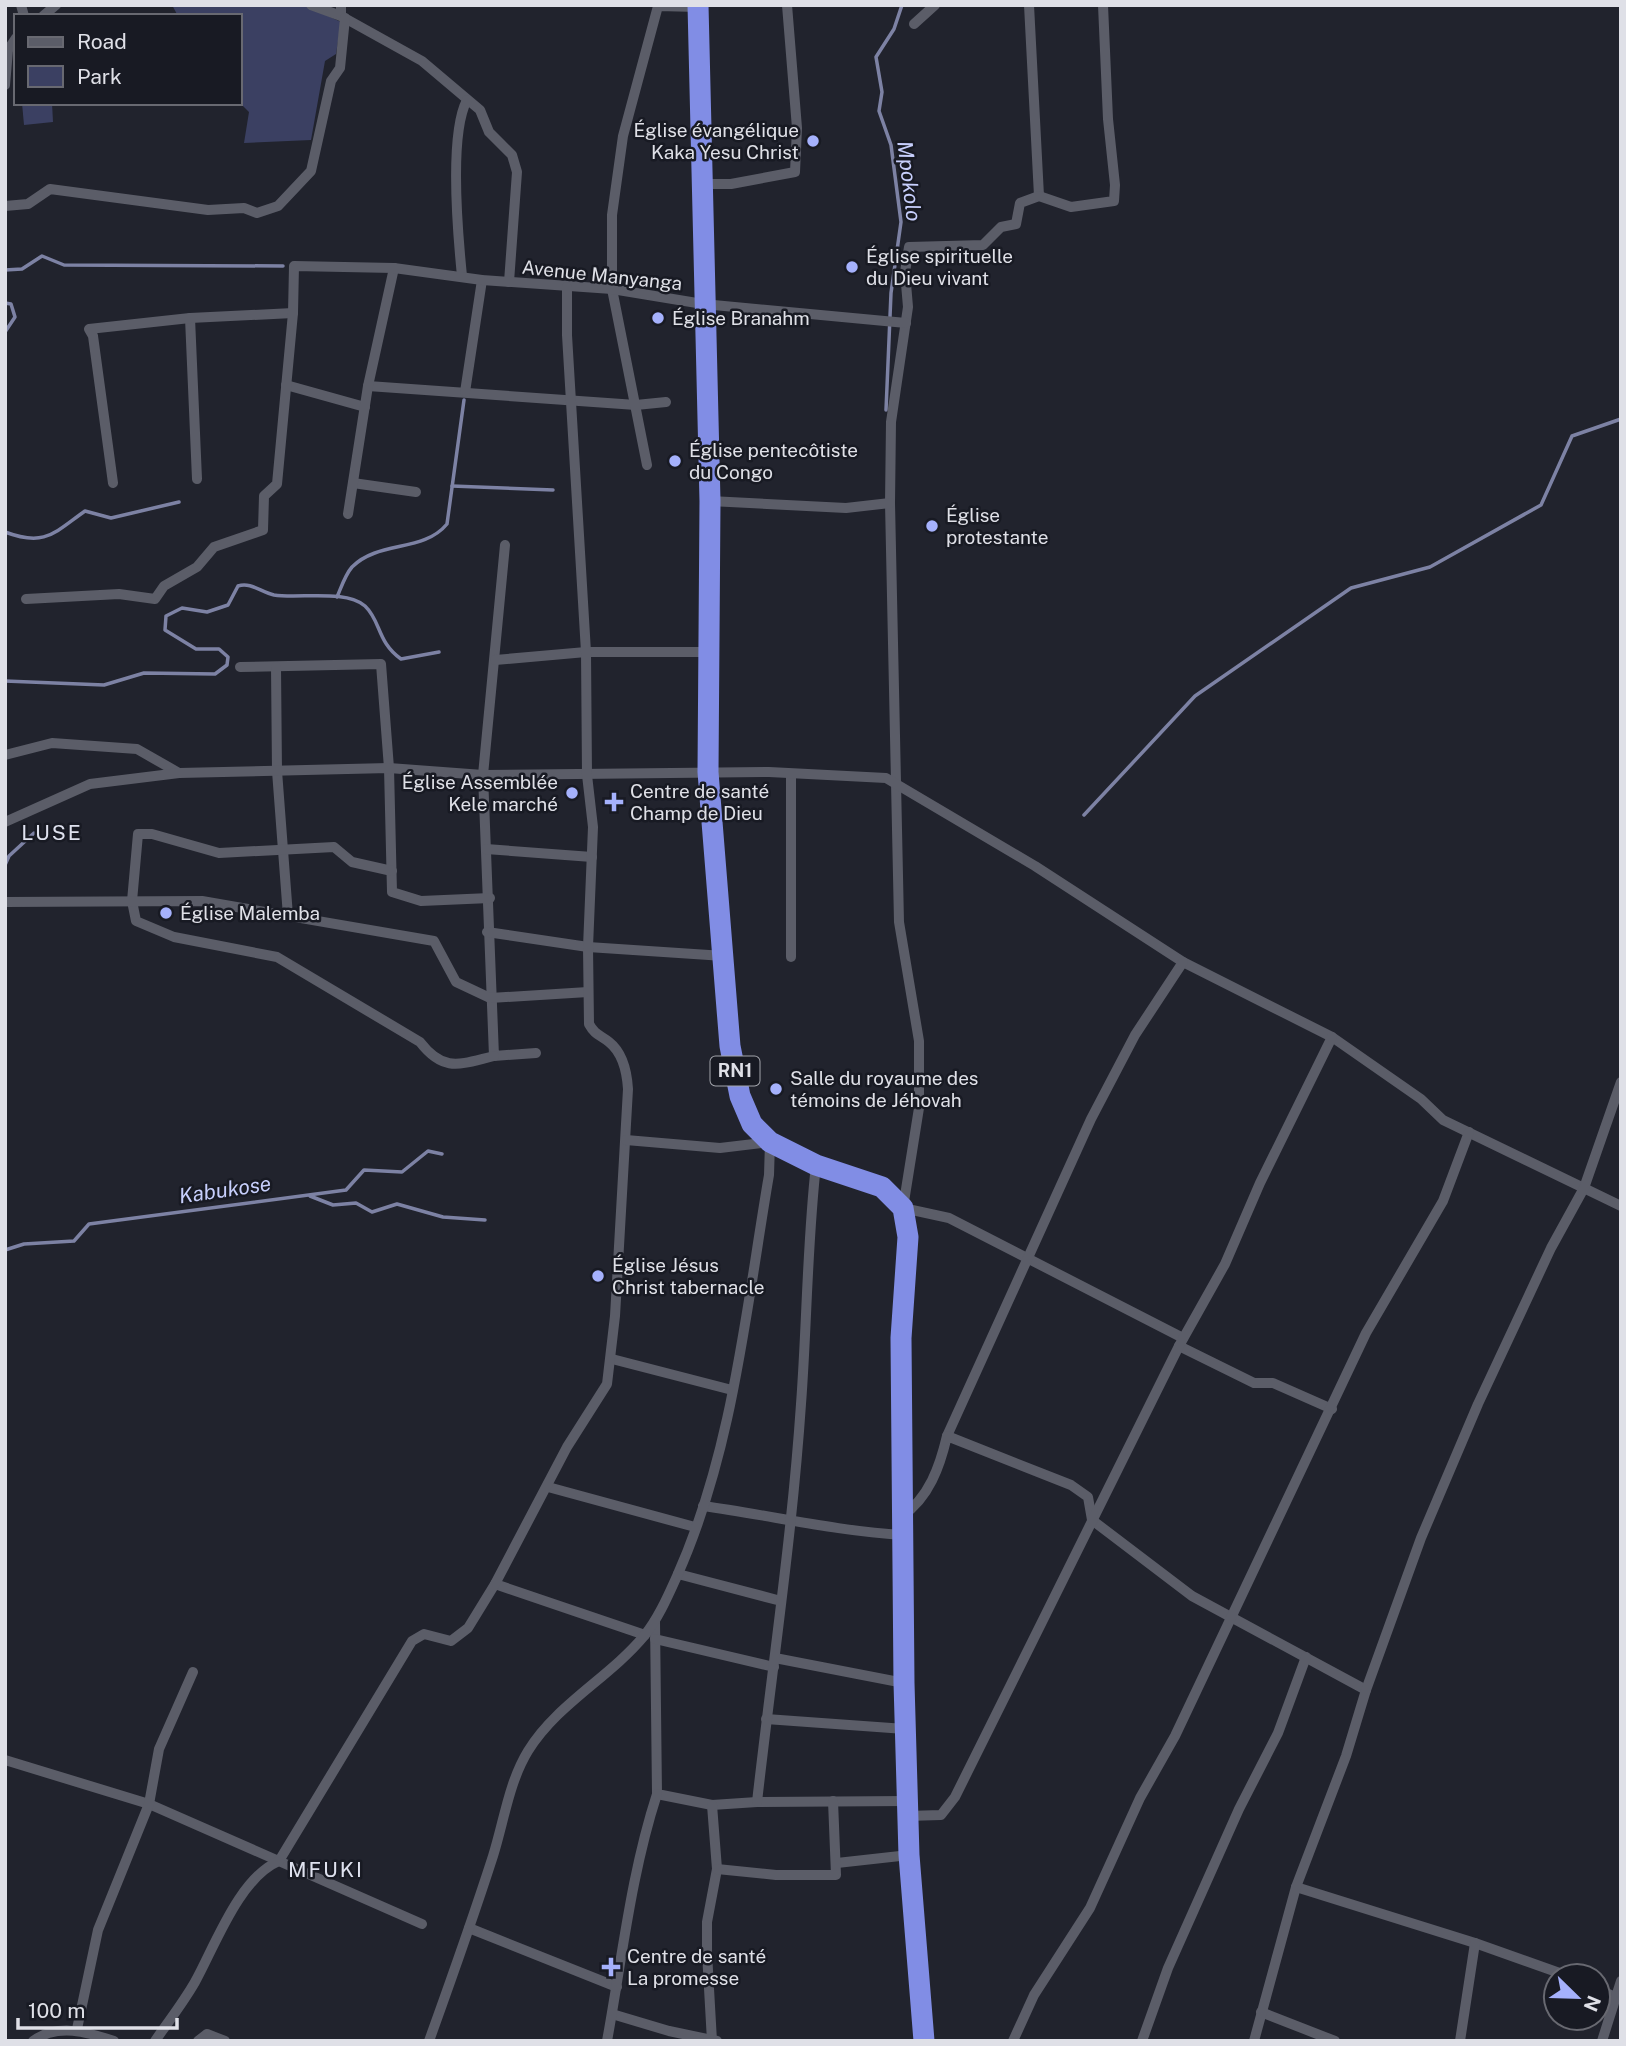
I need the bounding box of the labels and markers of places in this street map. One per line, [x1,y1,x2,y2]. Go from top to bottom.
place label: Église évangélique Kaka Yesu Christ [634,119,799,163]
marker: Église évangélique Kaka Yesu Christ [805,133,821,149]
place label: Église spirituelle du Dieu vivant [866,245,1013,289]
marker: Église spirituelle du Dieu vivant [844,259,860,275]
place label: Église Branahm [672,307,810,329]
marker: Église Branahm [650,310,666,326]
place label: Église pentecôtiste du Congo [689,439,858,483]
marker: Église pentecôtiste du Congo [667,453,683,469]
place label: Église protestante [946,504,1048,548]
marker: Église protestante [924,518,940,534]
place label: Église Assemblée Kele marché [402,771,558,815]
place label: Centre de santé Champ de Dieu [630,780,769,824]
marker: Église Assemblée Kele marché [564,785,580,801]
marker: Centre de santé Champ de Dieu [604,792,624,812]
place label: Église Malemba [180,902,320,924]
marker: Église Malemba [158,905,174,921]
place label: Salle du royaume des témoins de Jéhovah [790,1067,979,1111]
marker: Salle du royaume des témoins de Jéhovah [768,1081,784,1097]
place label: Église Jésus Christ tabernacle [612,1254,765,1298]
marker: Église Jésus Christ tabernacle [590,1268,606,1284]
place label: Centre de santé La promesse [627,1945,766,1989]
marker: Centre de santé La promesse [601,1957,621,1977]

